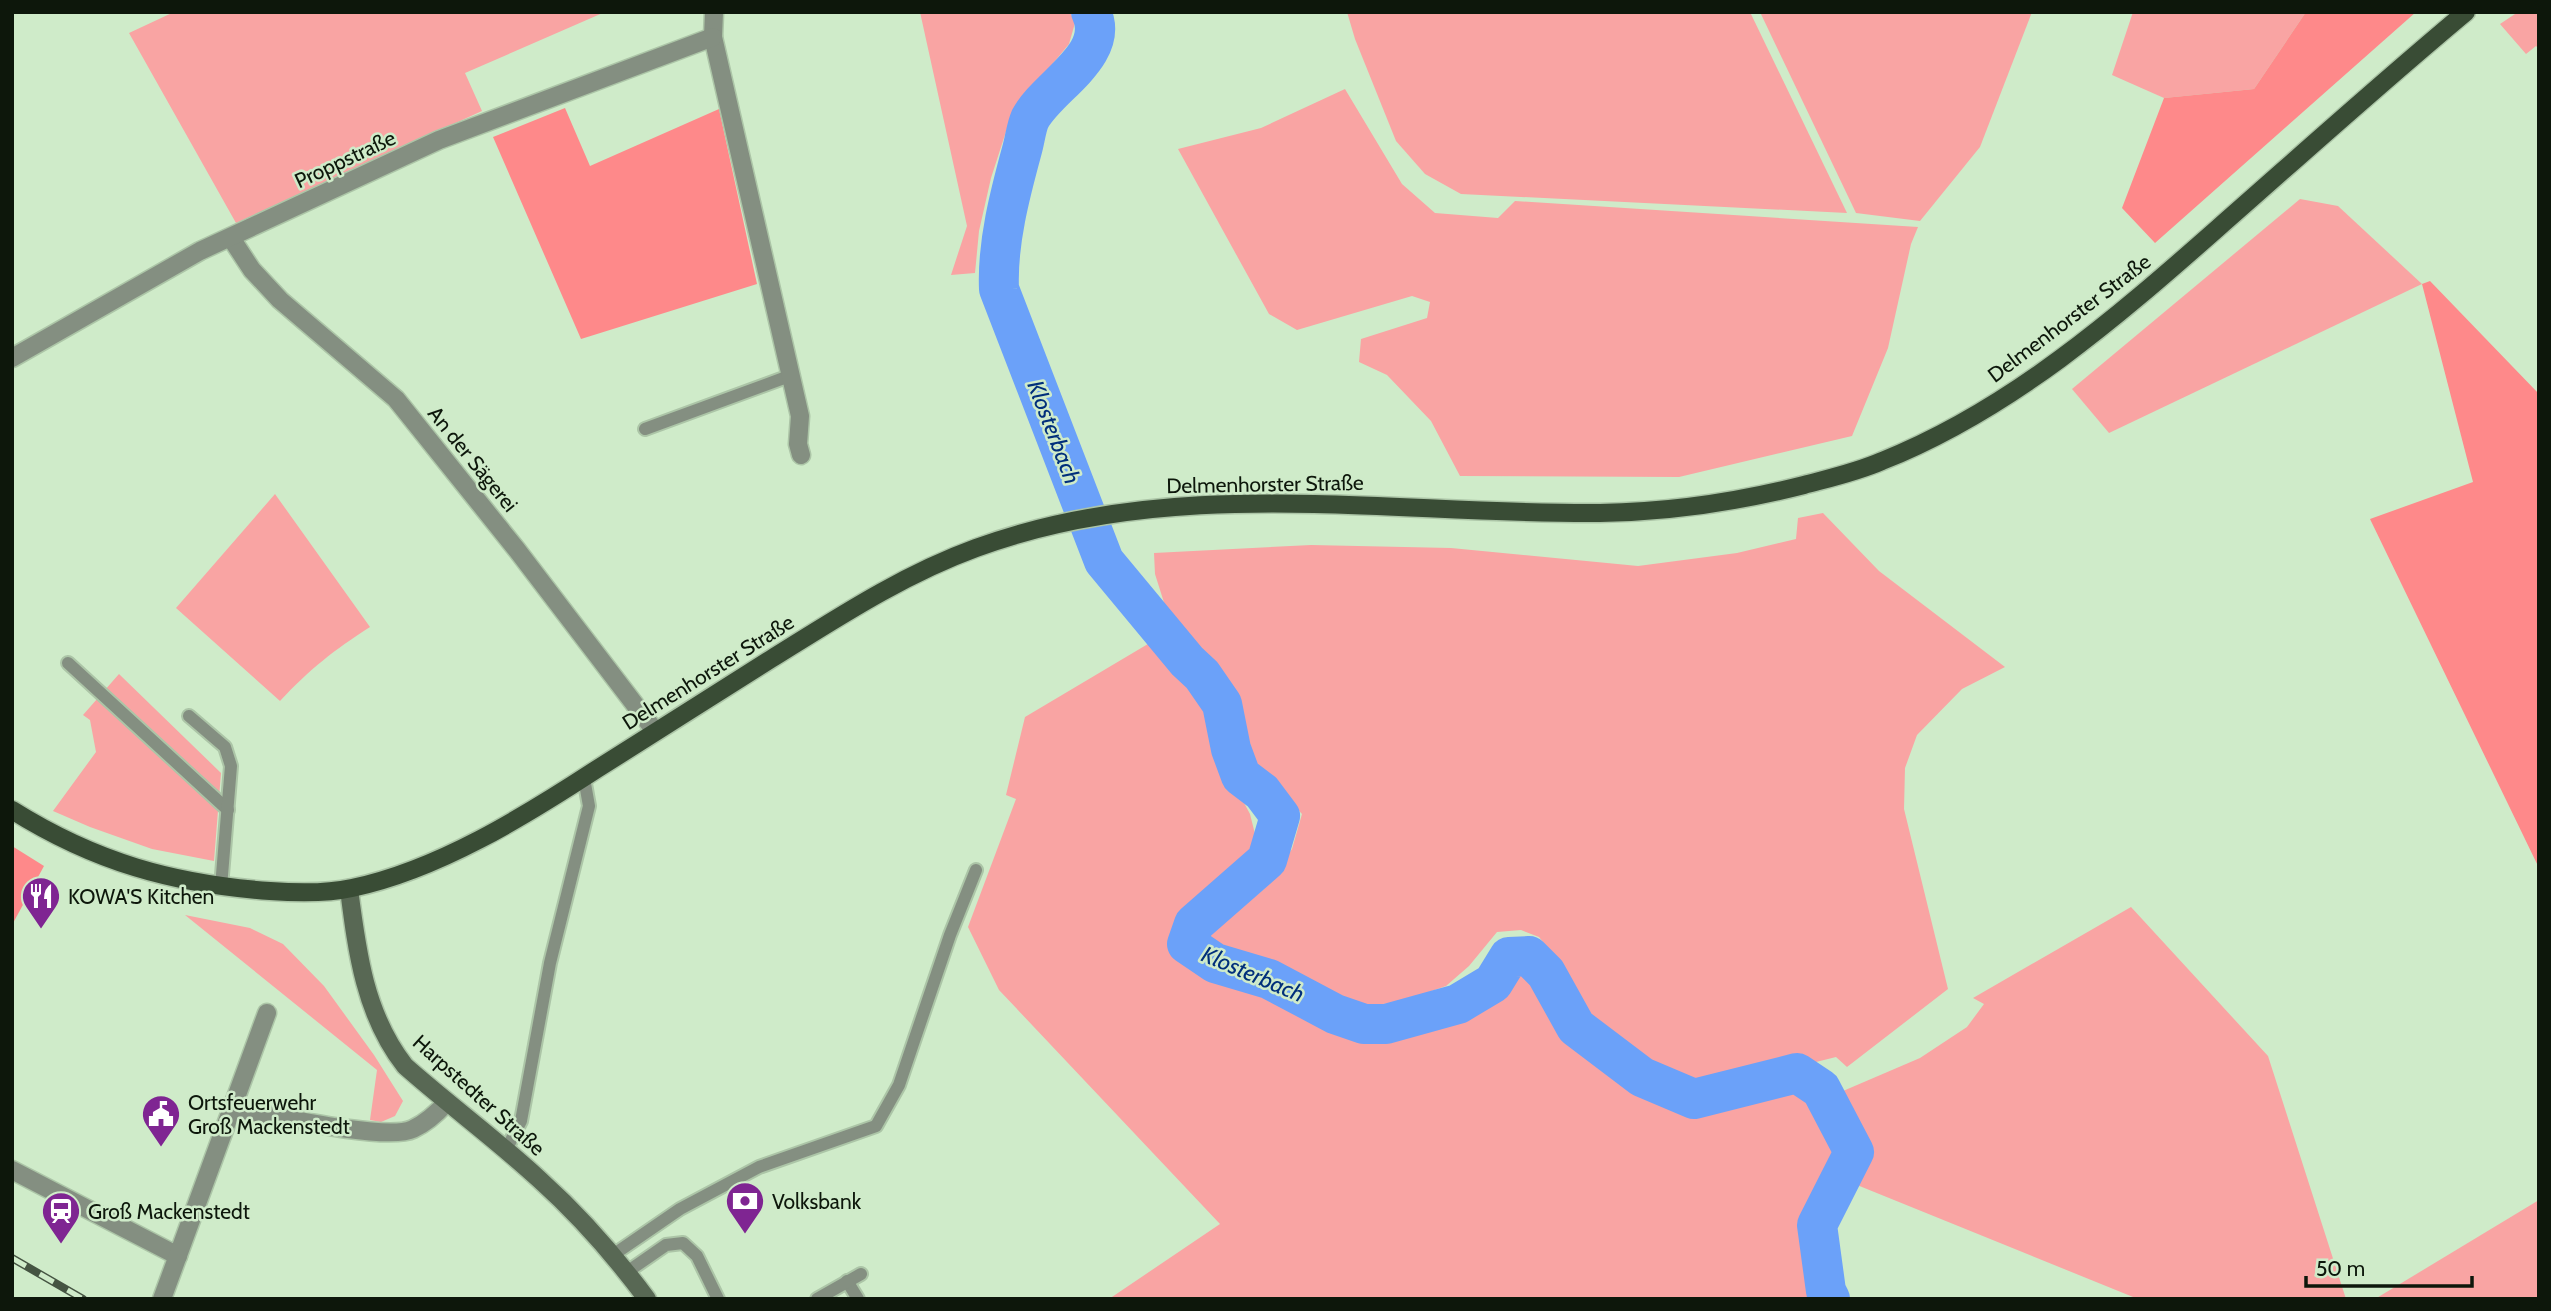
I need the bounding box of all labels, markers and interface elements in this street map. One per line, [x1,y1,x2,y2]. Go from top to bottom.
street label: Proppstraße [291,125,400,193]
street label: Delmenhorster Straße [1983,248,2156,387]
water label: Klosterbach [1021,376,1087,488]
street label: An der Sägerei [423,401,523,517]
street label: Delmenhorster Straße [1166,470,1364,498]
street label: Delmenhorster Straße [618,609,799,735]
restaurant icon: KOWA'S Kitchen [20,875,62,930]
place label: KOWA'S Kitchen [68,884,214,909]
water label: Klosterbach [1198,940,1308,1008]
street label: Harpstedter Straße [408,1029,550,1161]
place label: Ortsfeuerwehr Groß Mackenstedt [188,1090,350,1139]
public building icon: Ortsfeuerwehr Groß Mackenstedt [140,1093,182,1148]
bank icon: Volksbank [724,1180,766,1235]
place label: Volksbank [772,1189,862,1214]
station icon: Groß Mackenstedt [40,1190,82,1245]
place label: Groß Mackenstedt [88,1199,250,1224]
scale bar [2306,1244,2472,1288]
text: 50 m [2316,1256,2365,1281]

